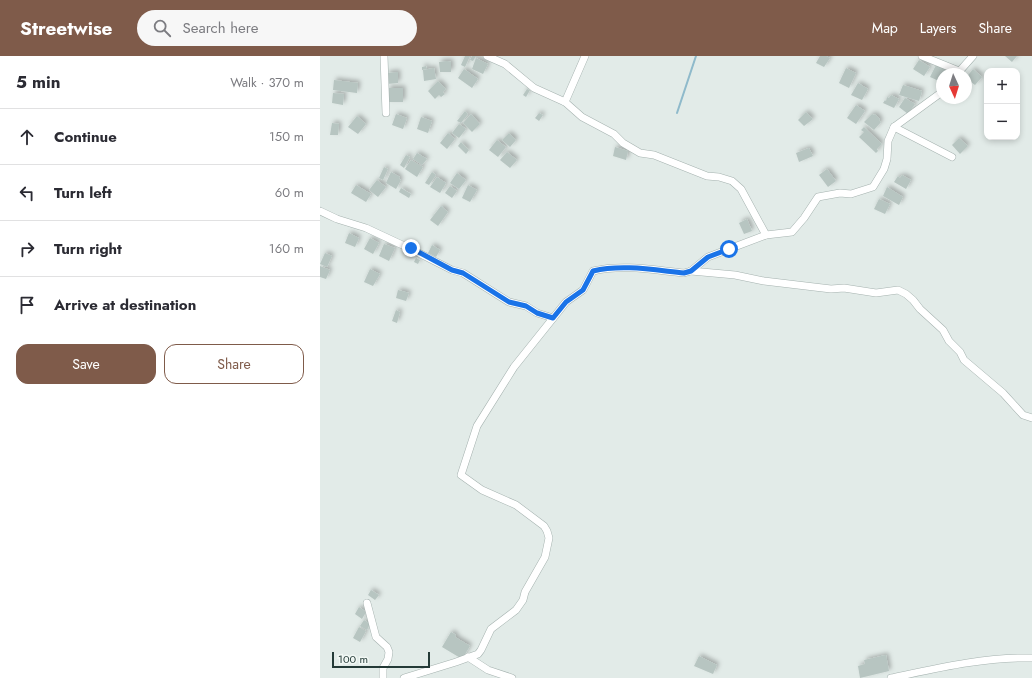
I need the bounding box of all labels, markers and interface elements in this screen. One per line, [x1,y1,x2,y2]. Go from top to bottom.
search box [137,10,417,46]
text: Streetwise [20,15,113,42]
icon: search [151,17,173,39]
text: Search here [183,17,258,39]
text: Map [872,18,898,38]
text: Layers [920,18,956,38]
text: Share [978,18,1012,38]
north arrow [936,68,972,104]
map controls [984,68,1020,140]
button: + [984,68,1020,104]
text: 5 min [16,70,60,94]
text: Walk · 370 m [230,73,304,92]
button: − [984,104,1020,140]
icon: ahead [16,126,38,148]
text: Continue [54,126,117,148]
text: 150 m [269,127,304,146]
icon: left [16,182,38,204]
text: Turn left [54,182,112,204]
text: 60 m [275,183,304,202]
icon: right [16,238,38,260]
text: Turn right [54,238,122,260]
text: 160 m [269,239,304,258]
route end [402,239,420,257]
route start [720,240,738,258]
icon: arrive [16,294,38,316]
text: Arrive at destination [54,294,196,316]
button: Save [16,344,156,384]
button: Share [164,344,304,384]
scale bar [332,650,430,669]
text: 100 m [338,651,368,667]

